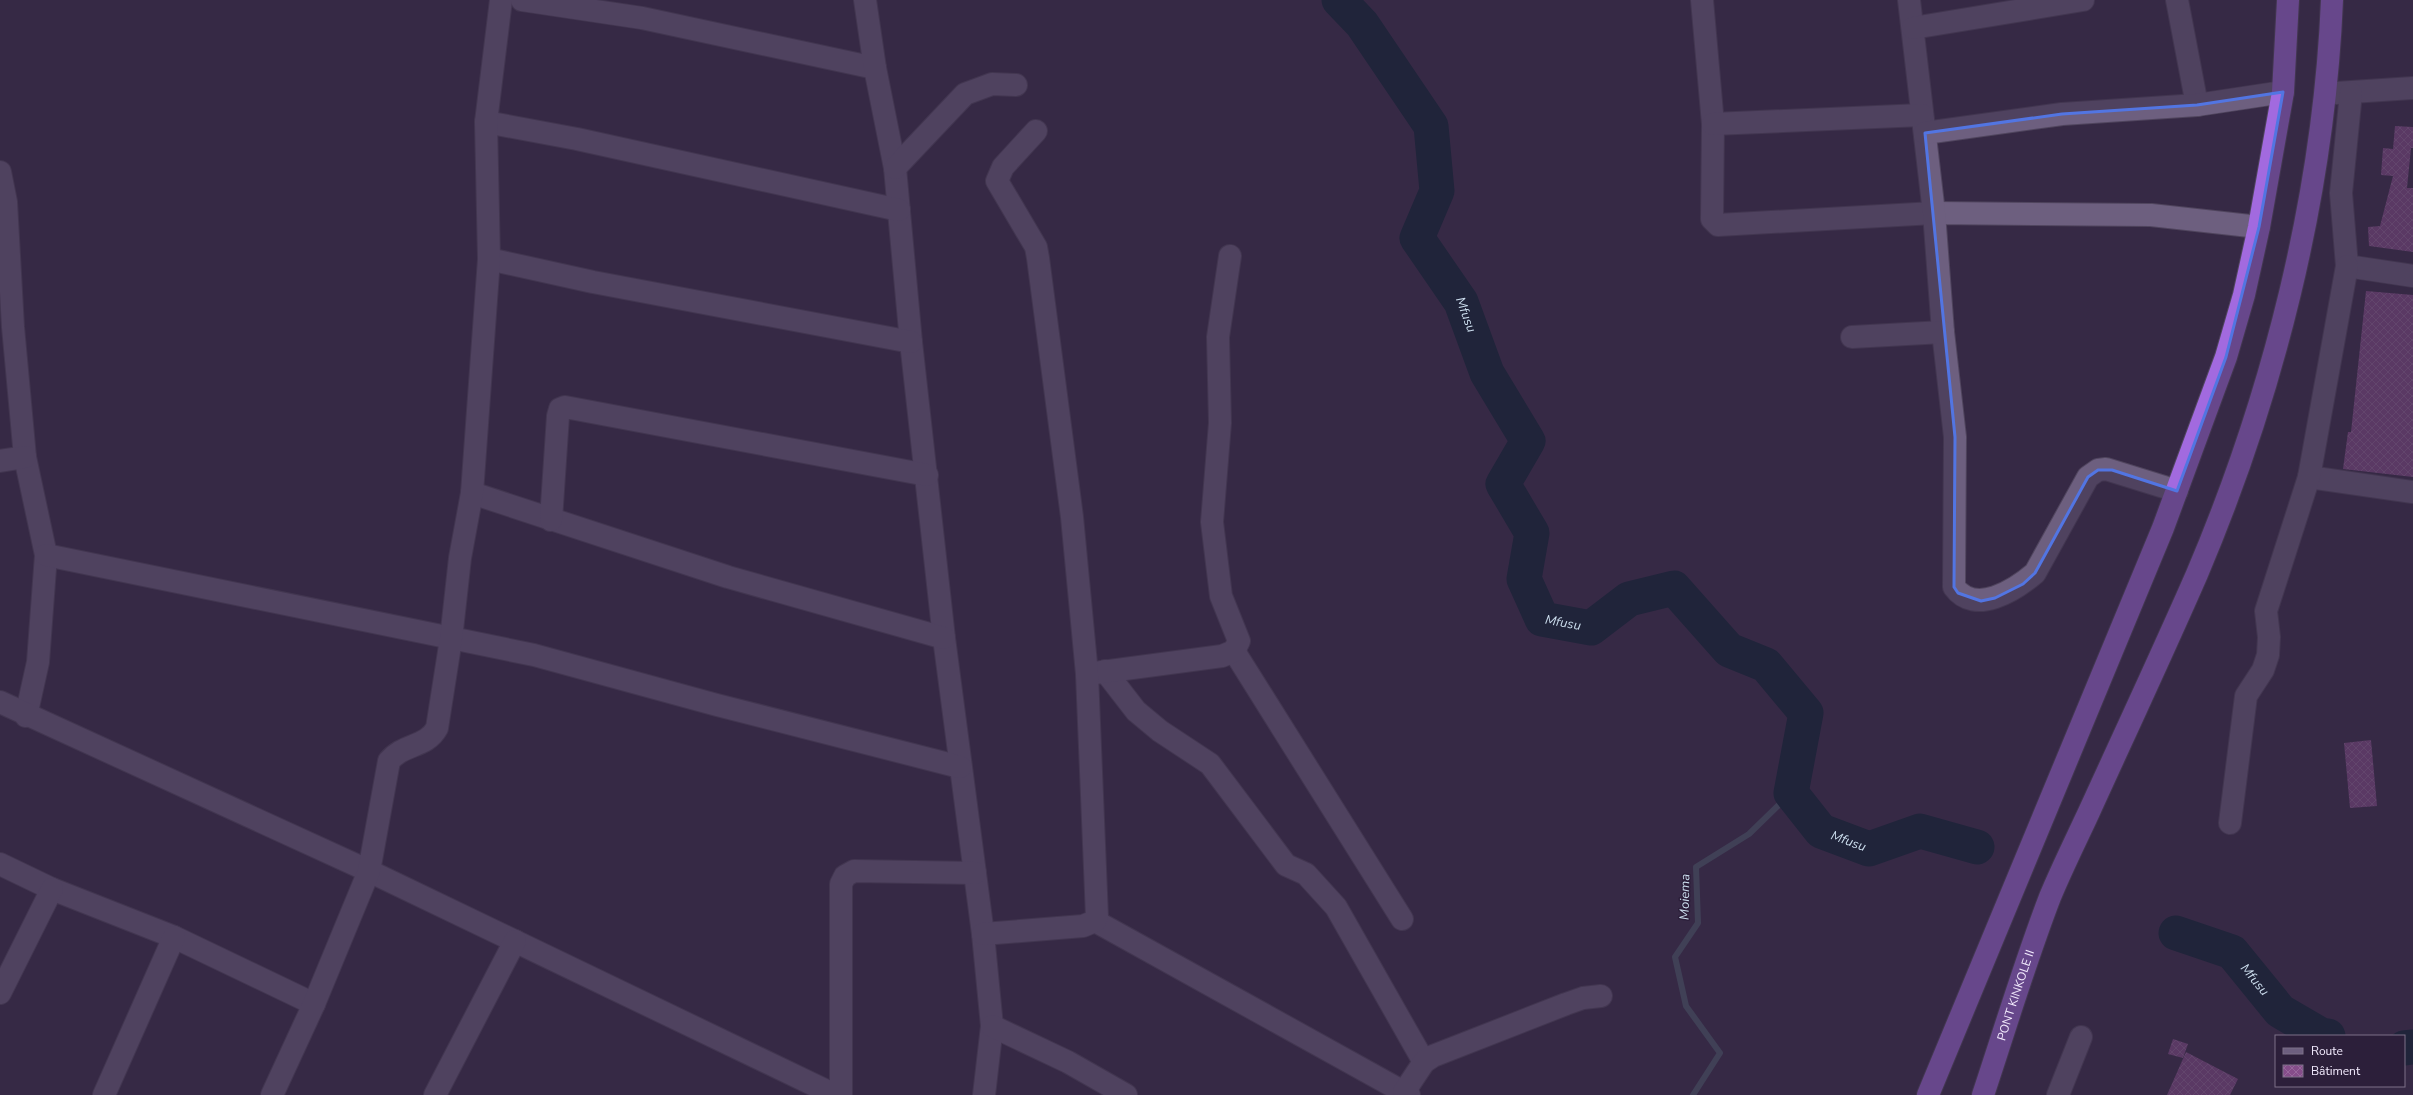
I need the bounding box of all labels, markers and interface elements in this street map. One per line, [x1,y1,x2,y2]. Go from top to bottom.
water label: Mfusu [1451,295,1480,335]
water label: Mfusu [1544,611,1582,635]
water label: Mfusu [1828,826,1869,856]
water label: Moiema [1676,874,1694,920]
street label: PONT KINKOLE II [1993,948,2038,1043]
water label: Mfusu [2236,960,2273,1000]
legend [2275,1035,2405,1087]
text: Route [2311,1043,2343,1059]
text: Bâtiment [2311,1063,2361,1079]

